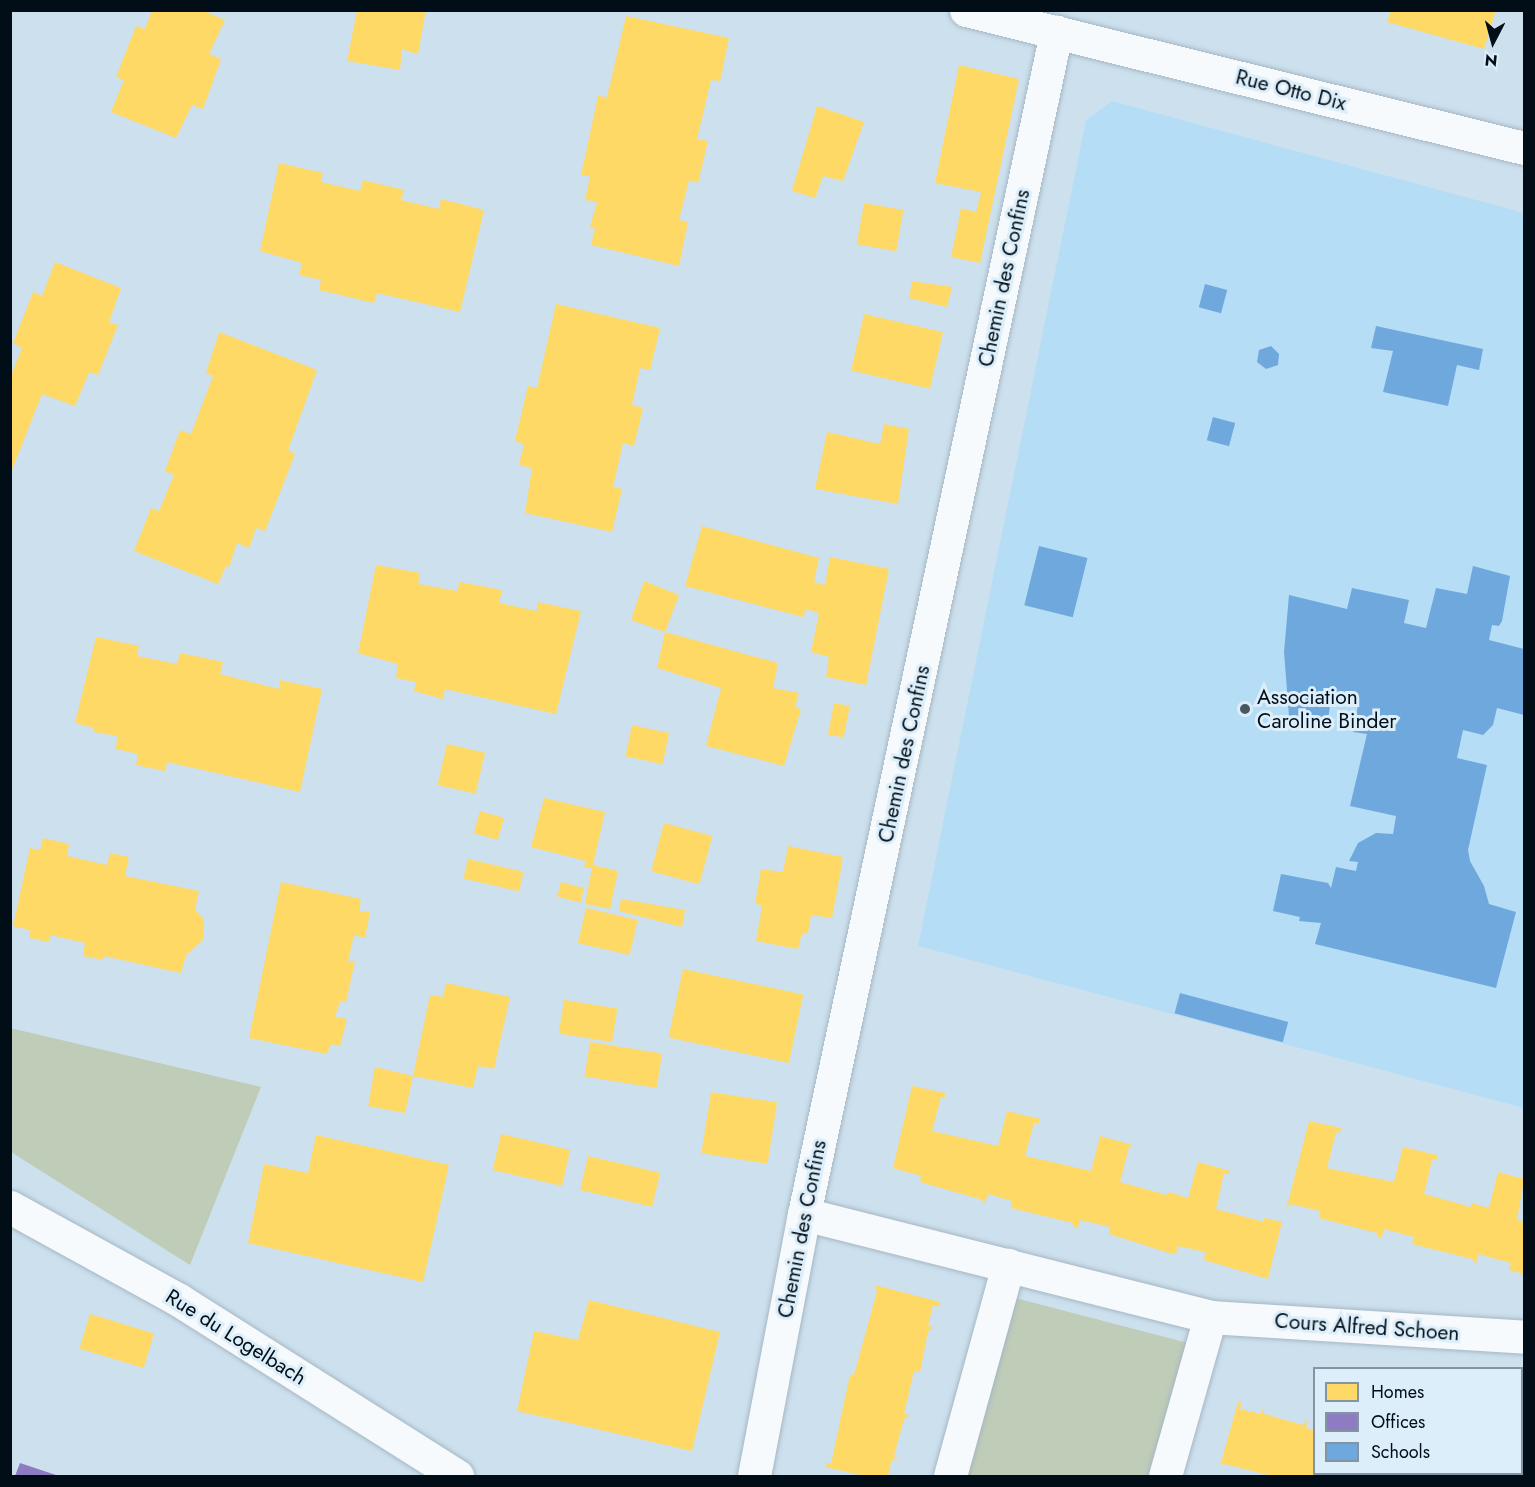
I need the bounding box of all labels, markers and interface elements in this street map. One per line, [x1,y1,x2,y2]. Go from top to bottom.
north arrow [1463,12,1523,72]
text: N [1484,48,1499,73]
street label: Rue Otto Dix [1233,64,1349,116]
street label: Chemin des Confins [973,187,1035,369]
street label: Chemin des Confins [873,663,935,845]
place label: Association Caroline Binder [1257,684,1396,734]
marker: Association Caroline Binder [1238,702,1252,716]
street label: Chemin des Confins [772,1138,832,1320]
street label: Rue du Logelbach [161,1284,311,1390]
street label: Cours Alfred Schoen [1274,1308,1460,1346]
legend [1313,1367,1523,1475]
text: Homes [1371,1379,1424,1405]
text: Offices [1371,1409,1425,1435]
text: Schools [1371,1439,1430,1465]

